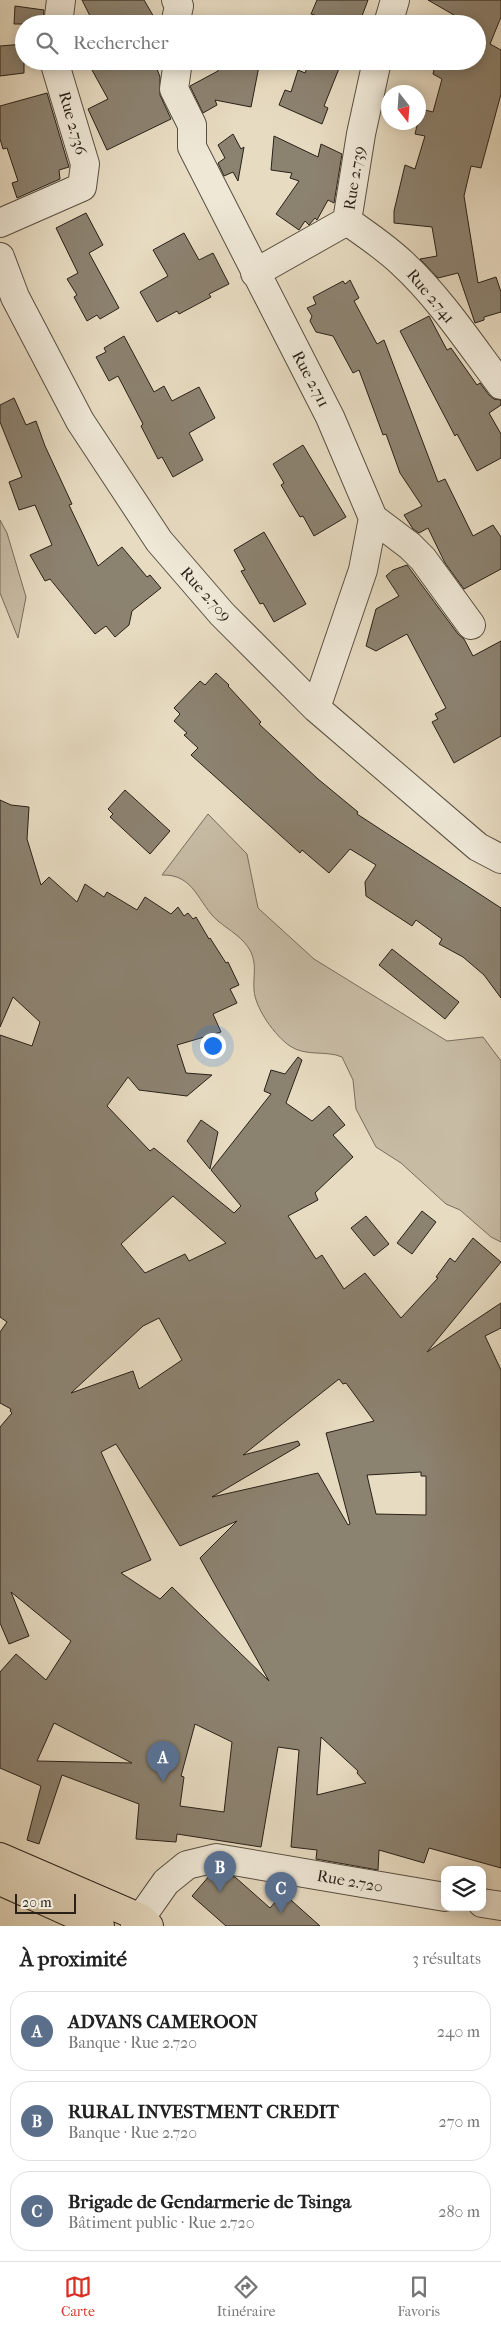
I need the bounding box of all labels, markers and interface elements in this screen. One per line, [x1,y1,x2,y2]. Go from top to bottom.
search box [15,15,486,70]
icon: search [33,29,61,57]
text: Rechercher [73,32,169,54]
north arrow [381,85,426,130]
street label: Rue 2.736 [55,89,91,157]
street label: Rue 2.739 [340,145,368,211]
street label: Rue 2.741 [403,265,459,327]
street label: Rue 2.711 [288,348,334,410]
street label: Rue 2.709 [177,563,235,625]
your location [200,1033,226,1059]
pin: A [147,1741,179,1782]
pin: B [204,1851,236,1892]
street label: Rue 2.720 [315,1866,385,1896]
map controls [441,1866,486,1911]
button: layers [441,1866,486,1911]
pin: C [265,1872,297,1913]
scale bar [15,1891,76,1914]
text: 20 m [22,1894,52,1911]
text: À proximité [20,1947,127,1971]
text: 3 résultats [412,1949,481,1968]
text: ADVANS CAMEROON [68,2011,258,2033]
text: A [32,2022,42,2041]
text: 240 m [437,2022,480,2041]
text: Banque · Rue 2.720 [68,2033,197,2052]
text: RURAL INVESTMENT CREDIT [68,2101,339,2123]
text: B [32,2112,42,2131]
text: 270 m [439,2112,480,2131]
text: Banque · Rue 2.720 [68,2123,197,2142]
text: Brigade de Gendarmerie de Tsinga [68,2191,351,2213]
text: C [32,2202,42,2221]
text: 280 m [438,2202,480,2221]
text: Bâtiment public · Rue 2.720 [68,2213,255,2232]
tab: Carte [61,2273,95,2320]
tab: Itinéraire [217,2273,275,2320]
tab: Favoris [397,2273,440,2320]

